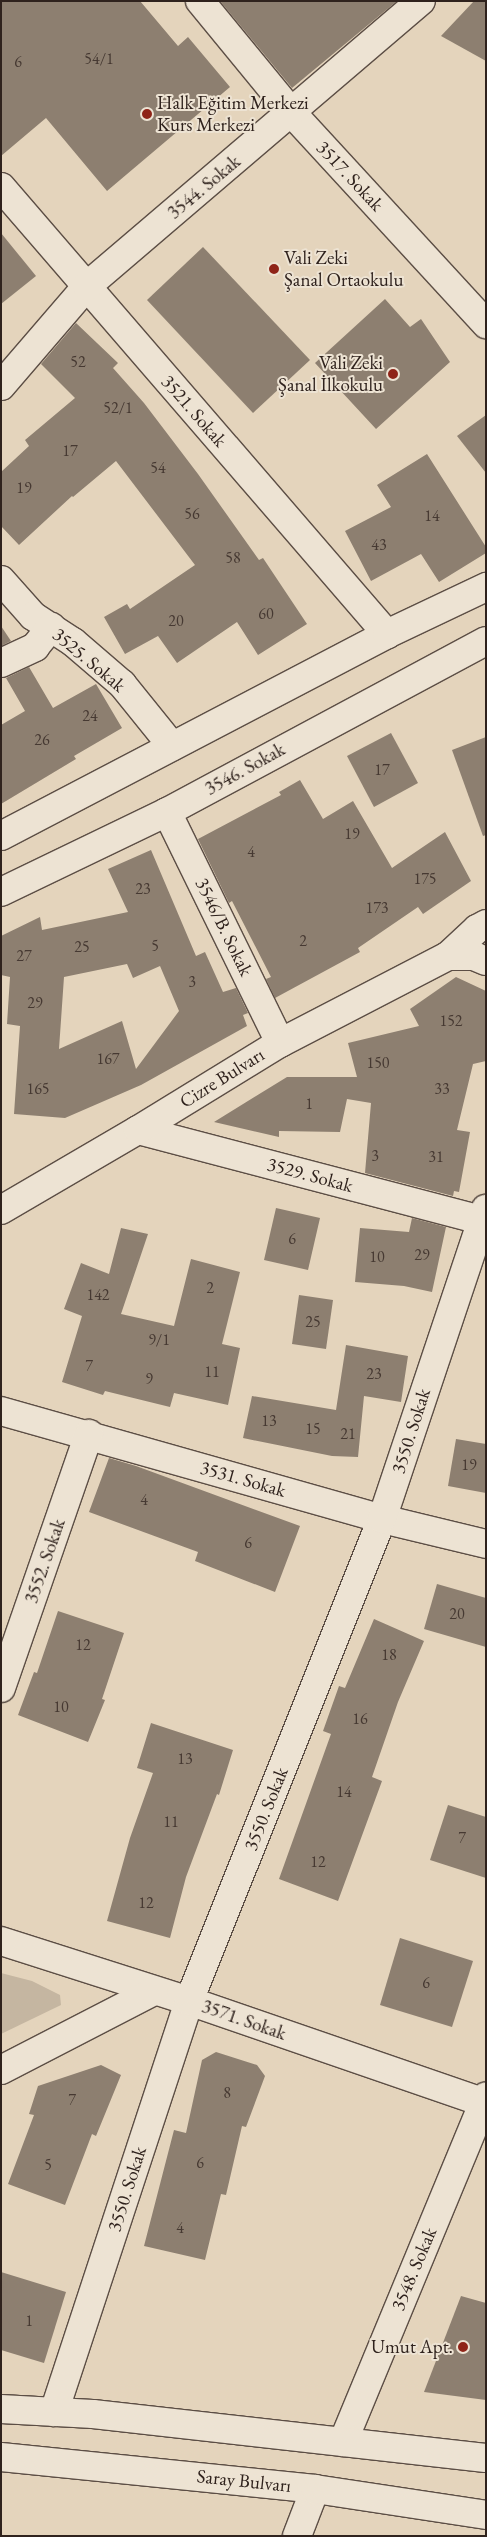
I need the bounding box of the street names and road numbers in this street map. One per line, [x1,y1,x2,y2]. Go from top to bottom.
street label: 3517. Sokak [312,136,388,216]
street label: 3544. Sokak [163,150,245,224]
street label: 3521. Sokak [157,370,231,452]
street label: 3525. Sokak [48,623,130,697]
street label: 3546. Sokak [201,738,289,800]
street label: 3546/B. Sokak [190,874,258,980]
street label: Cizre Bulvarı [176,1043,268,1113]
street label: 3529. Sokak [265,1153,355,1197]
street label: 3550. Sokak [387,1386,435,1476]
street label: 3531. Sokak [198,1456,288,1502]
street label: 3552. Sokak [20,1516,70,1606]
street label: 3550. Sokak [239,1764,293,1854]
street label: 3571. Sokak [199,1995,289,2045]
street label: 3550. Sokak [103,2144,151,2234]
street label: 3548. Sokak [386,2224,442,2314]
street label: Saray Bulvarı [196,2465,292,2497]

